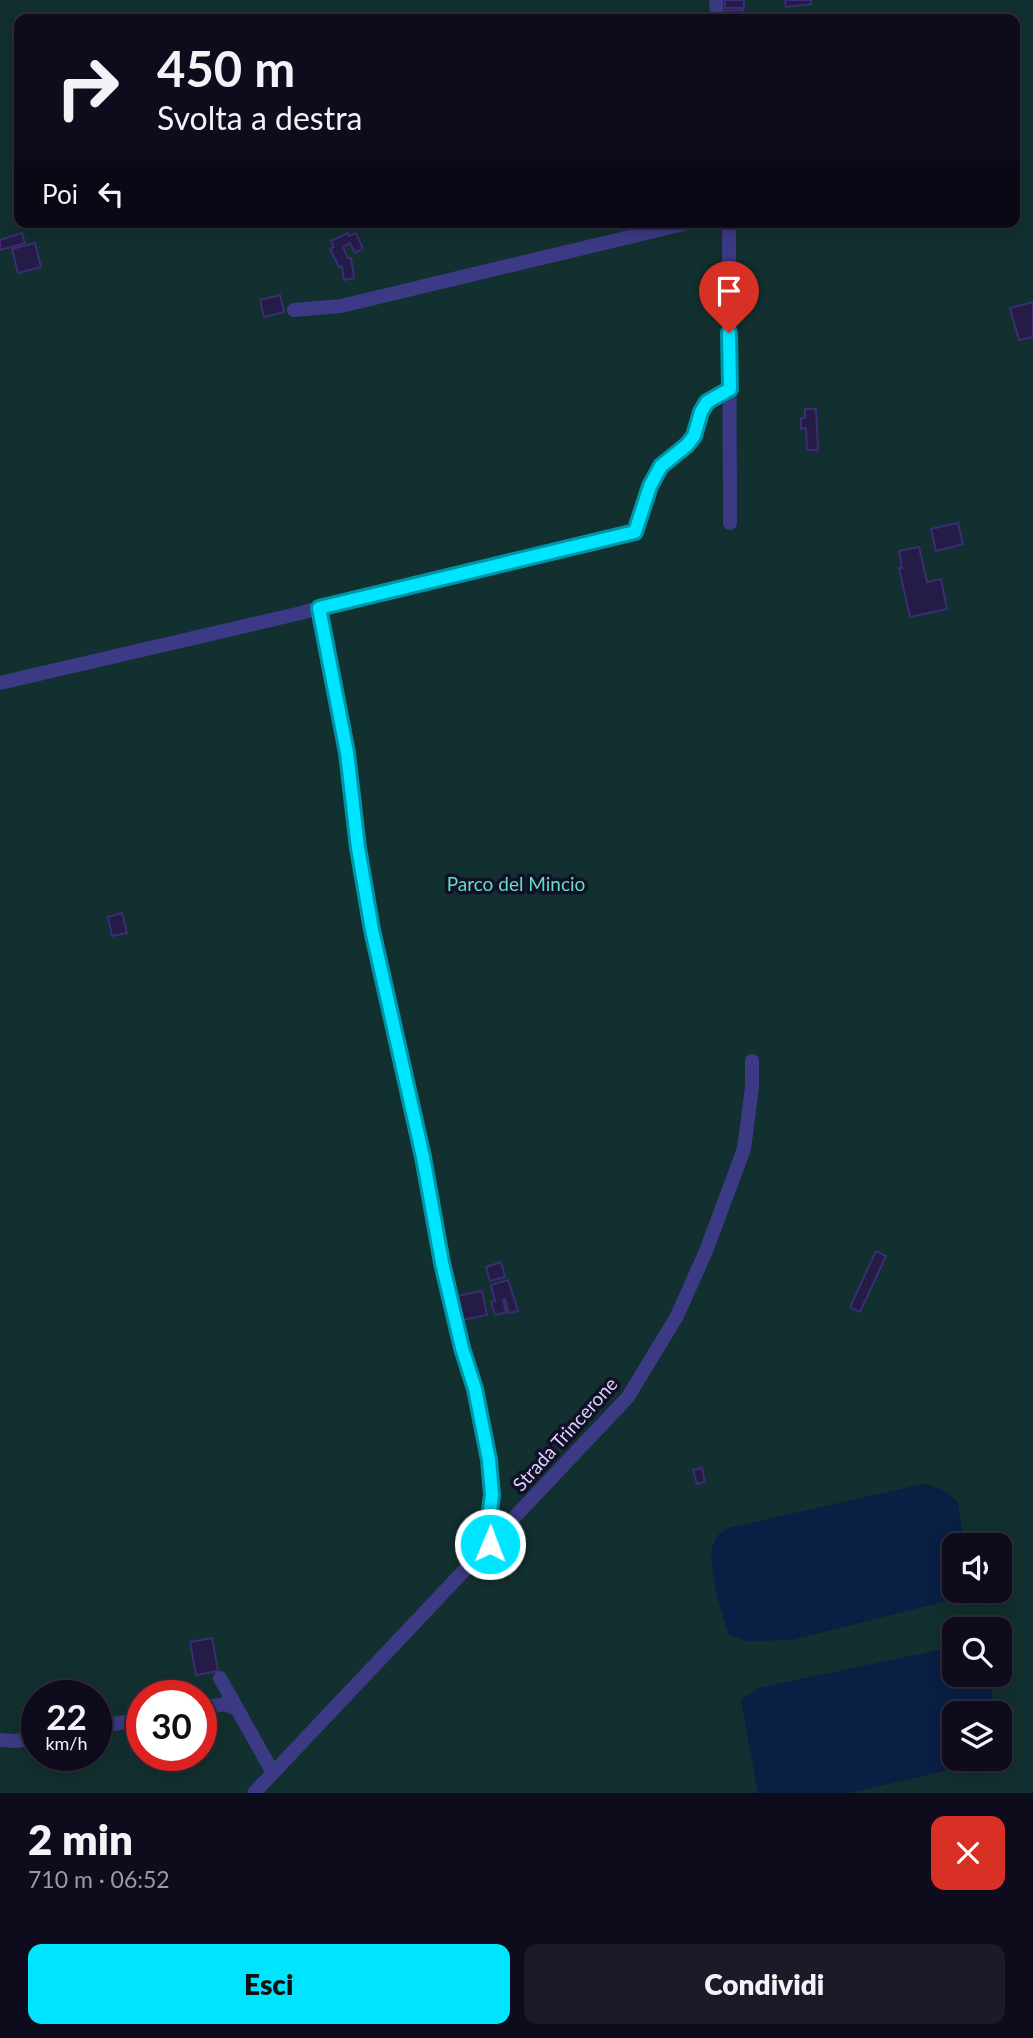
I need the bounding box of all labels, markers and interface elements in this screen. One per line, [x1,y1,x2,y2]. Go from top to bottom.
text: 450 m [157,39,295,97]
icon: right [42,42,133,133]
text: Svolta a destra [157,98,362,137]
icon: left [92,175,130,213]
text: Poi [42,178,78,210]
pin [699,261,759,333]
icon: arrive [710,272,748,310]
park label: Parco del Mincio [447,872,585,895]
street label: Strada Trincerone [507,1372,622,1495]
position arrow [453,1507,527,1581]
map controls [942,1533,1012,1771]
button: sound [942,1533,1012,1603]
button: search [942,1617,1012,1687]
speed limit sign: 30 [126,1680,217,1771]
text: 22 [46,1695,87,1737]
button: layers [942,1701,1012,1771]
text: km/h [45,1732,88,1754]
text: 2 min [28,1814,133,1864]
button: close [931,1816,1005,1890]
text: 710 m · 06:52 [28,1865,170,1893]
button: Esci [28,1944,510,2024]
button: Condividi [524,1944,1005,2024]

